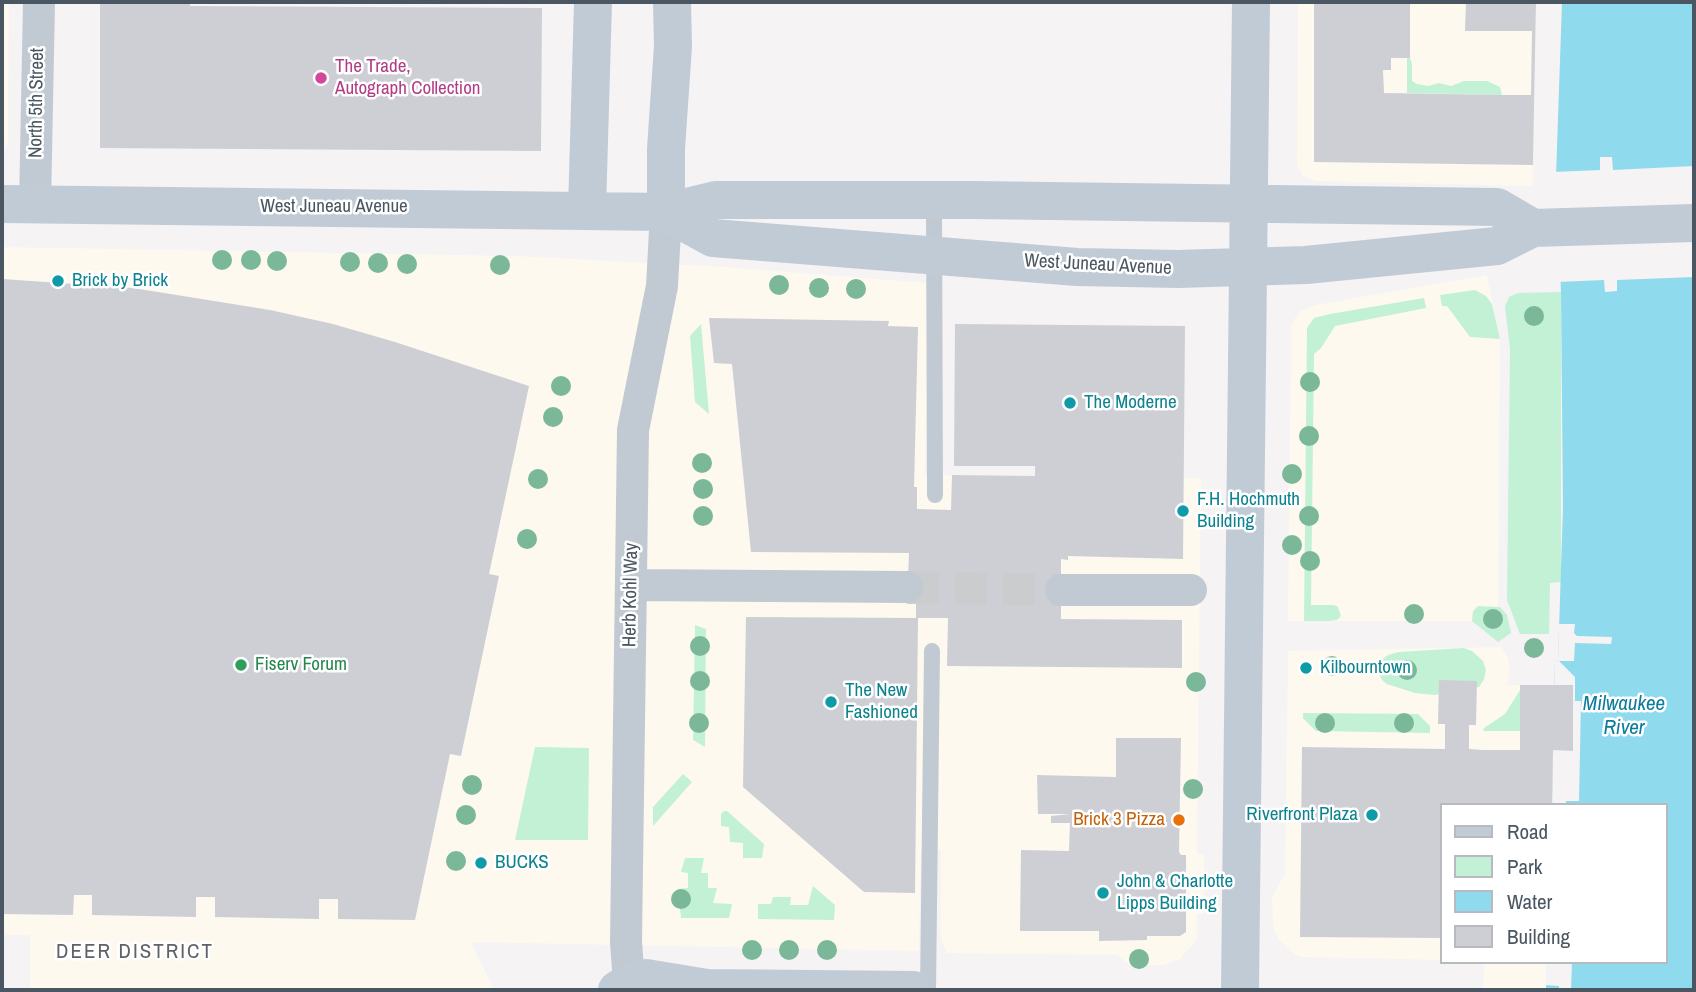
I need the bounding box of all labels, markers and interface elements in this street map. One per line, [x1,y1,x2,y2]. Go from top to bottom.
street label: North 5th Street [25,48,49,158]
place label: The Trade, Autograph Collection [335,56,481,100]
marker: The Trade, Autograph Collection [313,70,329,86]
street label: West Juneau Avenue [260,196,408,218]
street label: West Juneau Avenue [1024,250,1172,280]
place label: Brick by Brick [72,270,168,292]
marker: Brick by Brick [50,273,66,289]
place label: The Moderne [1084,392,1177,414]
marker: The Moderne [1062,395,1078,411]
place label: F.H. Hochmuth Building [1197,489,1300,533]
marker: F.H. Hochmuth Building [1175,503,1191,519]
street label: Herb Kohl Way [619,543,643,647]
place label: Fiserv Forum [255,654,347,676]
marker: Fiserv Forum [233,657,249,673]
place label: Kilbourntown [1320,657,1411,679]
marker: Kilbourntown [1298,660,1314,676]
place label: The New Fashioned [845,680,918,724]
water label: Milwaukee River [1583,691,1665,741]
marker: The New Fashioned [823,694,839,710]
legend [1440,803,1668,964]
place label: Riverfront Plaza [1246,804,1358,826]
marker: Riverfront Plaza [1364,807,1380,823]
place label: Brick 3 Pizza [1073,809,1165,831]
marker: Brick 3 Pizza [1171,812,1187,828]
text: Road [1507,817,1548,846]
place label: BUCKS [495,852,549,874]
text: Park [1507,852,1542,881]
marker: BUCKS [473,855,489,871]
place label: John & Charlotte Lipps Building [1117,871,1233,915]
marker: John & Charlotte Lipps Building [1095,885,1111,901]
text: Water [1507,887,1552,916]
text: Building [1507,922,1570,951]
district label: DEER DISTRICT [58,939,212,965]

